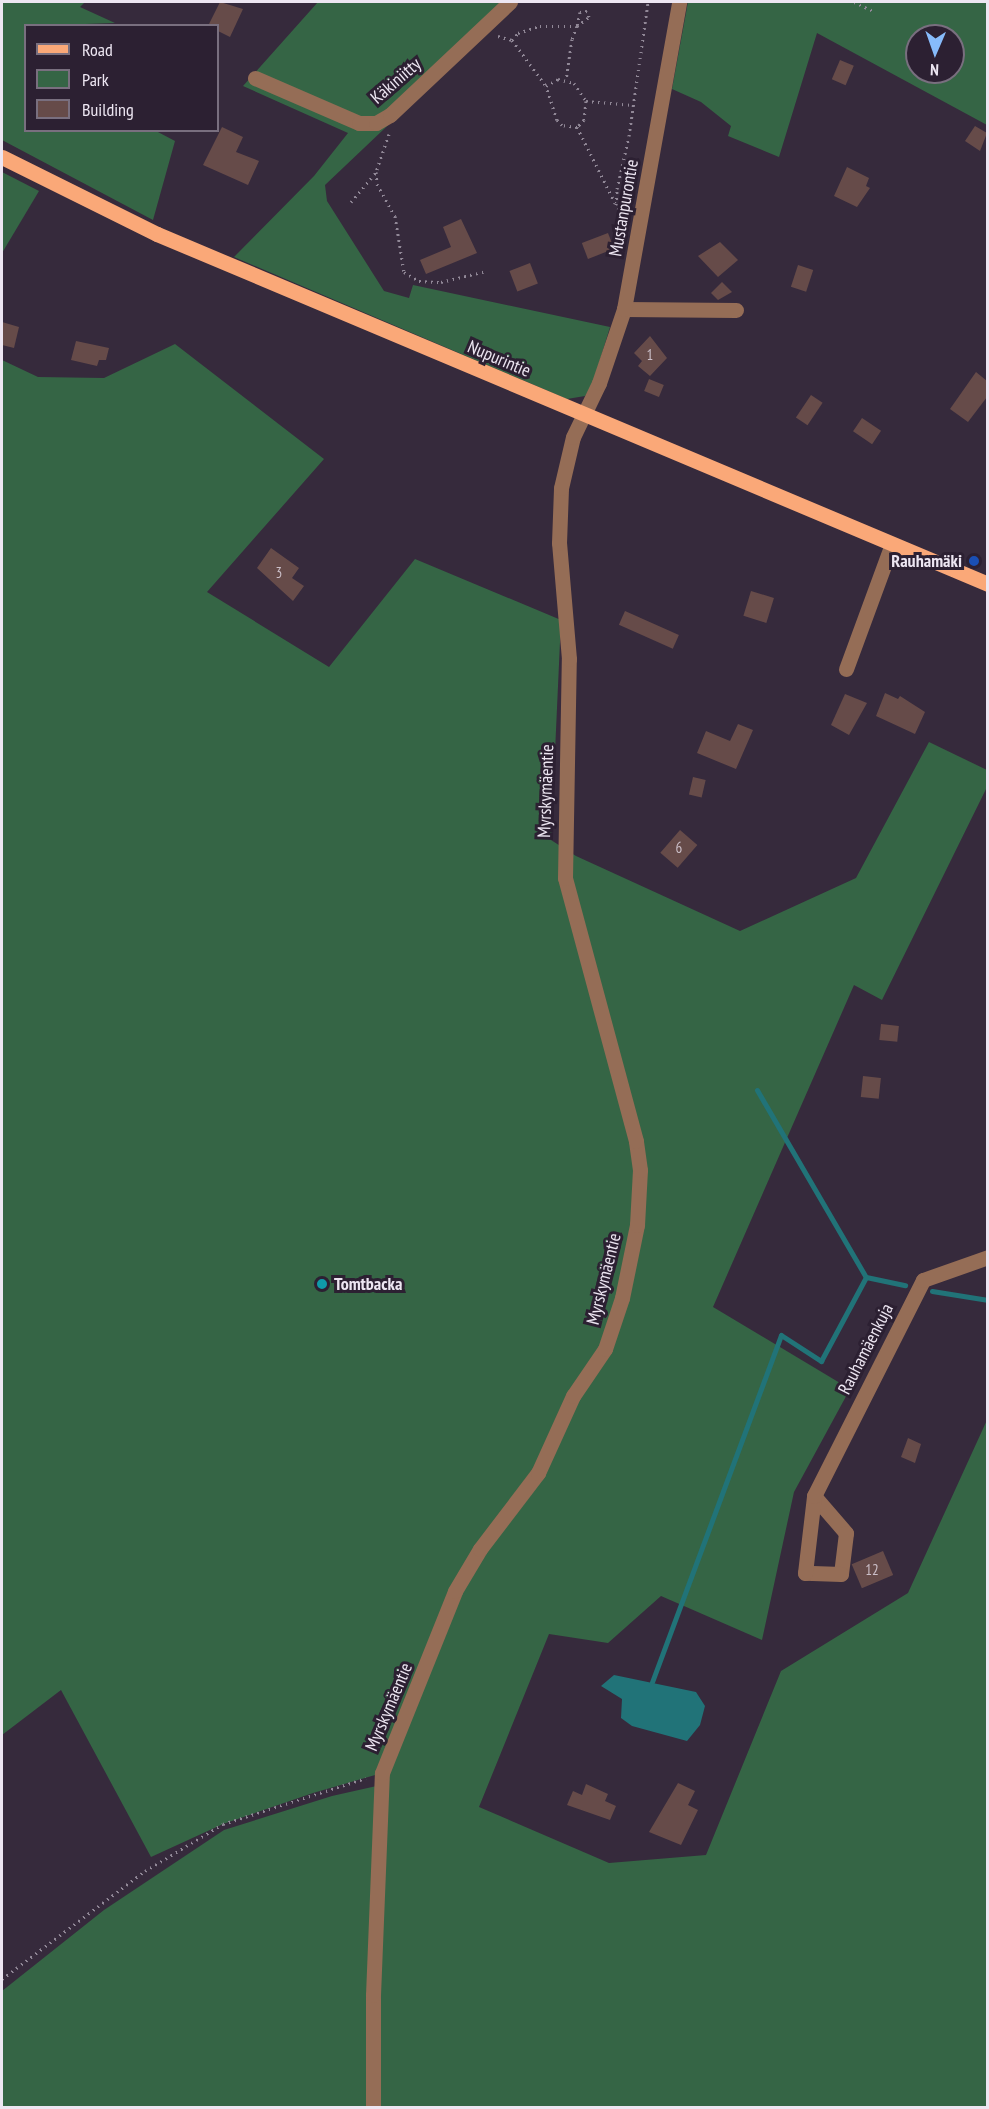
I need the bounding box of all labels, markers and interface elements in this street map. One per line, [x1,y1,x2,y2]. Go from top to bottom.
legend [24,24,219,132]
north arrow [905,24,965,84]
text: Road [82,38,113,61]
street label: Käkiniitty [367,53,425,109]
text: N [930,60,939,80]
text: Park [82,68,109,91]
text: Building [82,98,134,121]
street label: Mustanpurontie [605,158,643,258]
street label: Nupurintie [464,336,534,382]
house number: 1 [647,346,653,364]
place label: Rauhamäki [891,550,962,572]
marker: Rauhamäki [967,554,981,568]
house number: 3 [276,564,282,582]
street label: Myrskymäentie [534,744,558,838]
house number: 6 [676,839,682,857]
street label: Myrskymäentie [582,1231,626,1327]
place label: Tomtbacka [334,1273,402,1295]
marker: Tomtbacka [315,1277,329,1291]
street label: Rauhamäenkuja [834,1300,898,1398]
house number: 12 [865,1561,879,1579]
street label: Myrskymäentie [361,1660,417,1754]

